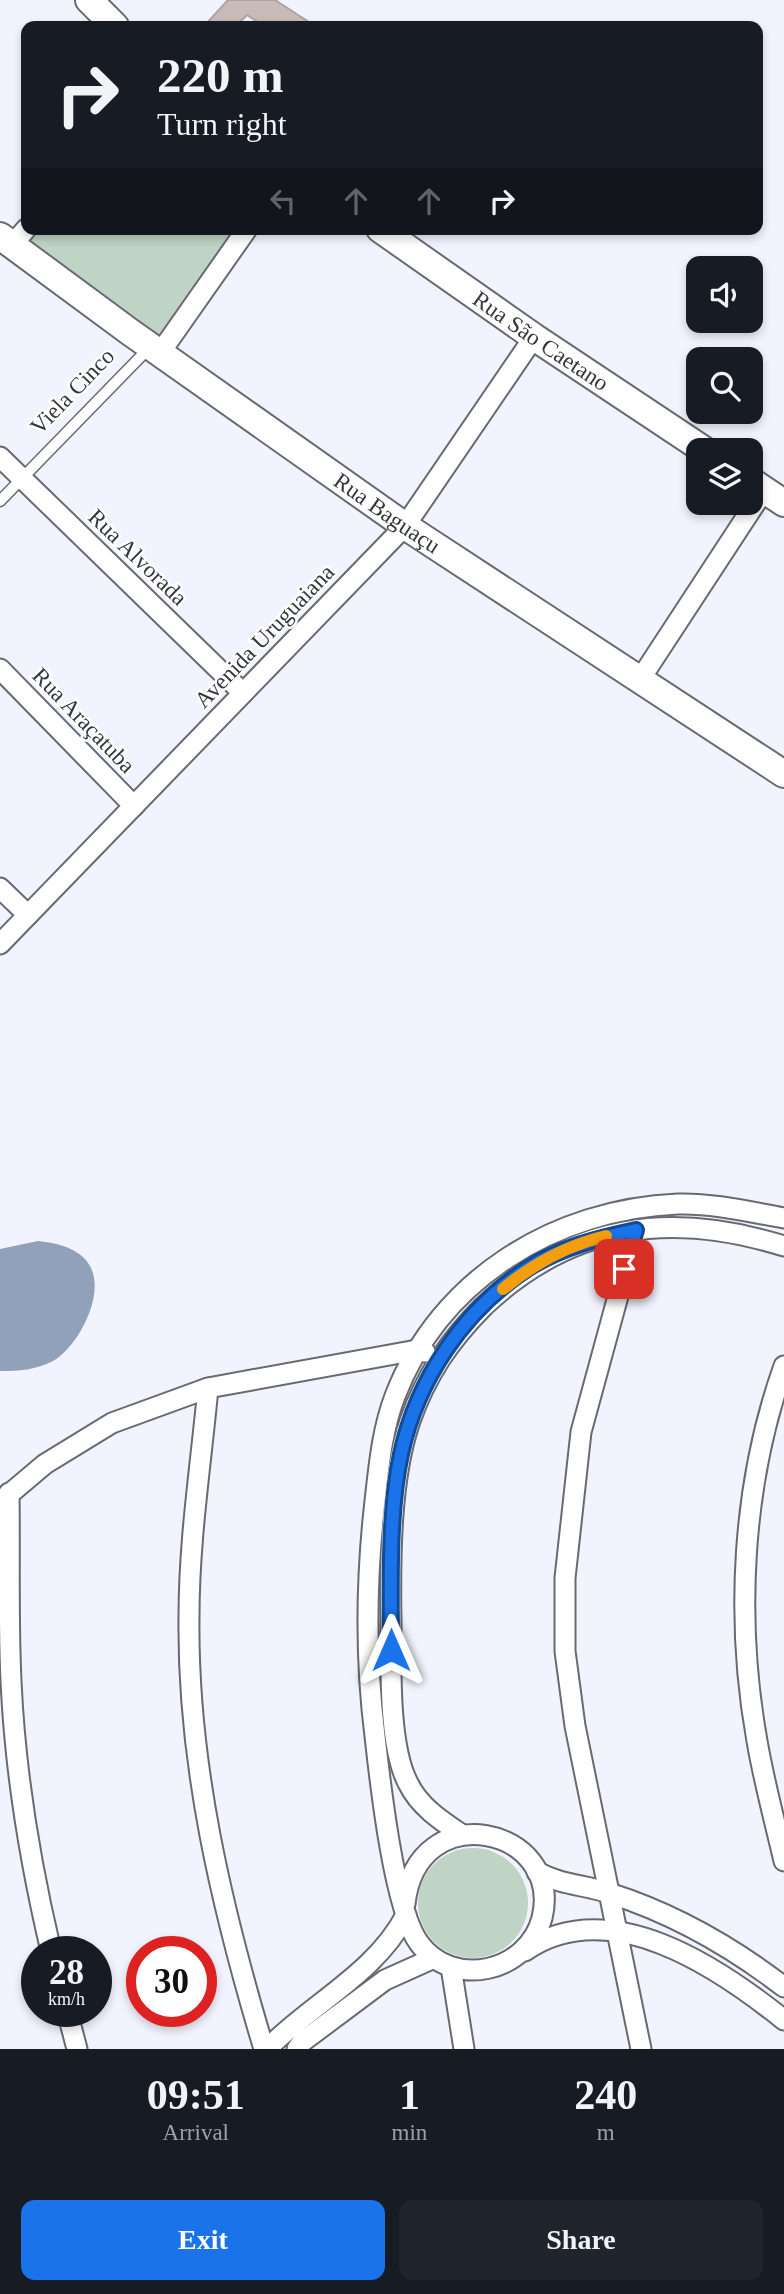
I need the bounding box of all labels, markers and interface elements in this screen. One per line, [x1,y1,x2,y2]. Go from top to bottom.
text: 220 m [157,48,284,103]
icon: right [42,49,133,140]
text: Turn right [157,106,287,142]
icon: left [264,182,302,220]
icon: ahead [337,182,375,220]
icon: ahead [410,182,448,220]
icon: right [483,182,521,220]
map controls [686,256,763,515]
button: sound [686,256,763,333]
street label: Rua São Caetano [468,286,613,396]
street label: Viela Cinco [25,343,119,439]
button: search [686,347,763,424]
button: layers [686,438,763,515]
street label: Rua Baguaçu [329,468,445,559]
street label: Rua Alvorada [83,504,192,611]
street label: Avenida Uruguaiana [190,560,339,713]
street label: Rua Araçatuba [27,663,140,778]
pin [594,1239,654,1299]
icon: arrive [605,1250,643,1288]
position arrow [354,1613,428,1687]
speed limit sign: 30 [126,1936,217,2027]
text: 28 [49,1953,84,1992]
text: km/h [48,1989,85,2009]
text: 09:51 [147,2072,245,2118]
text: 1 [399,2072,420,2118]
text: 240 [574,2072,637,2118]
text: Arrival [163,2120,229,2145]
text: min [392,2120,427,2145]
text: m [597,2120,615,2145]
button: Exit [21,2200,385,2280]
button: Share [399,2200,763,2280]

